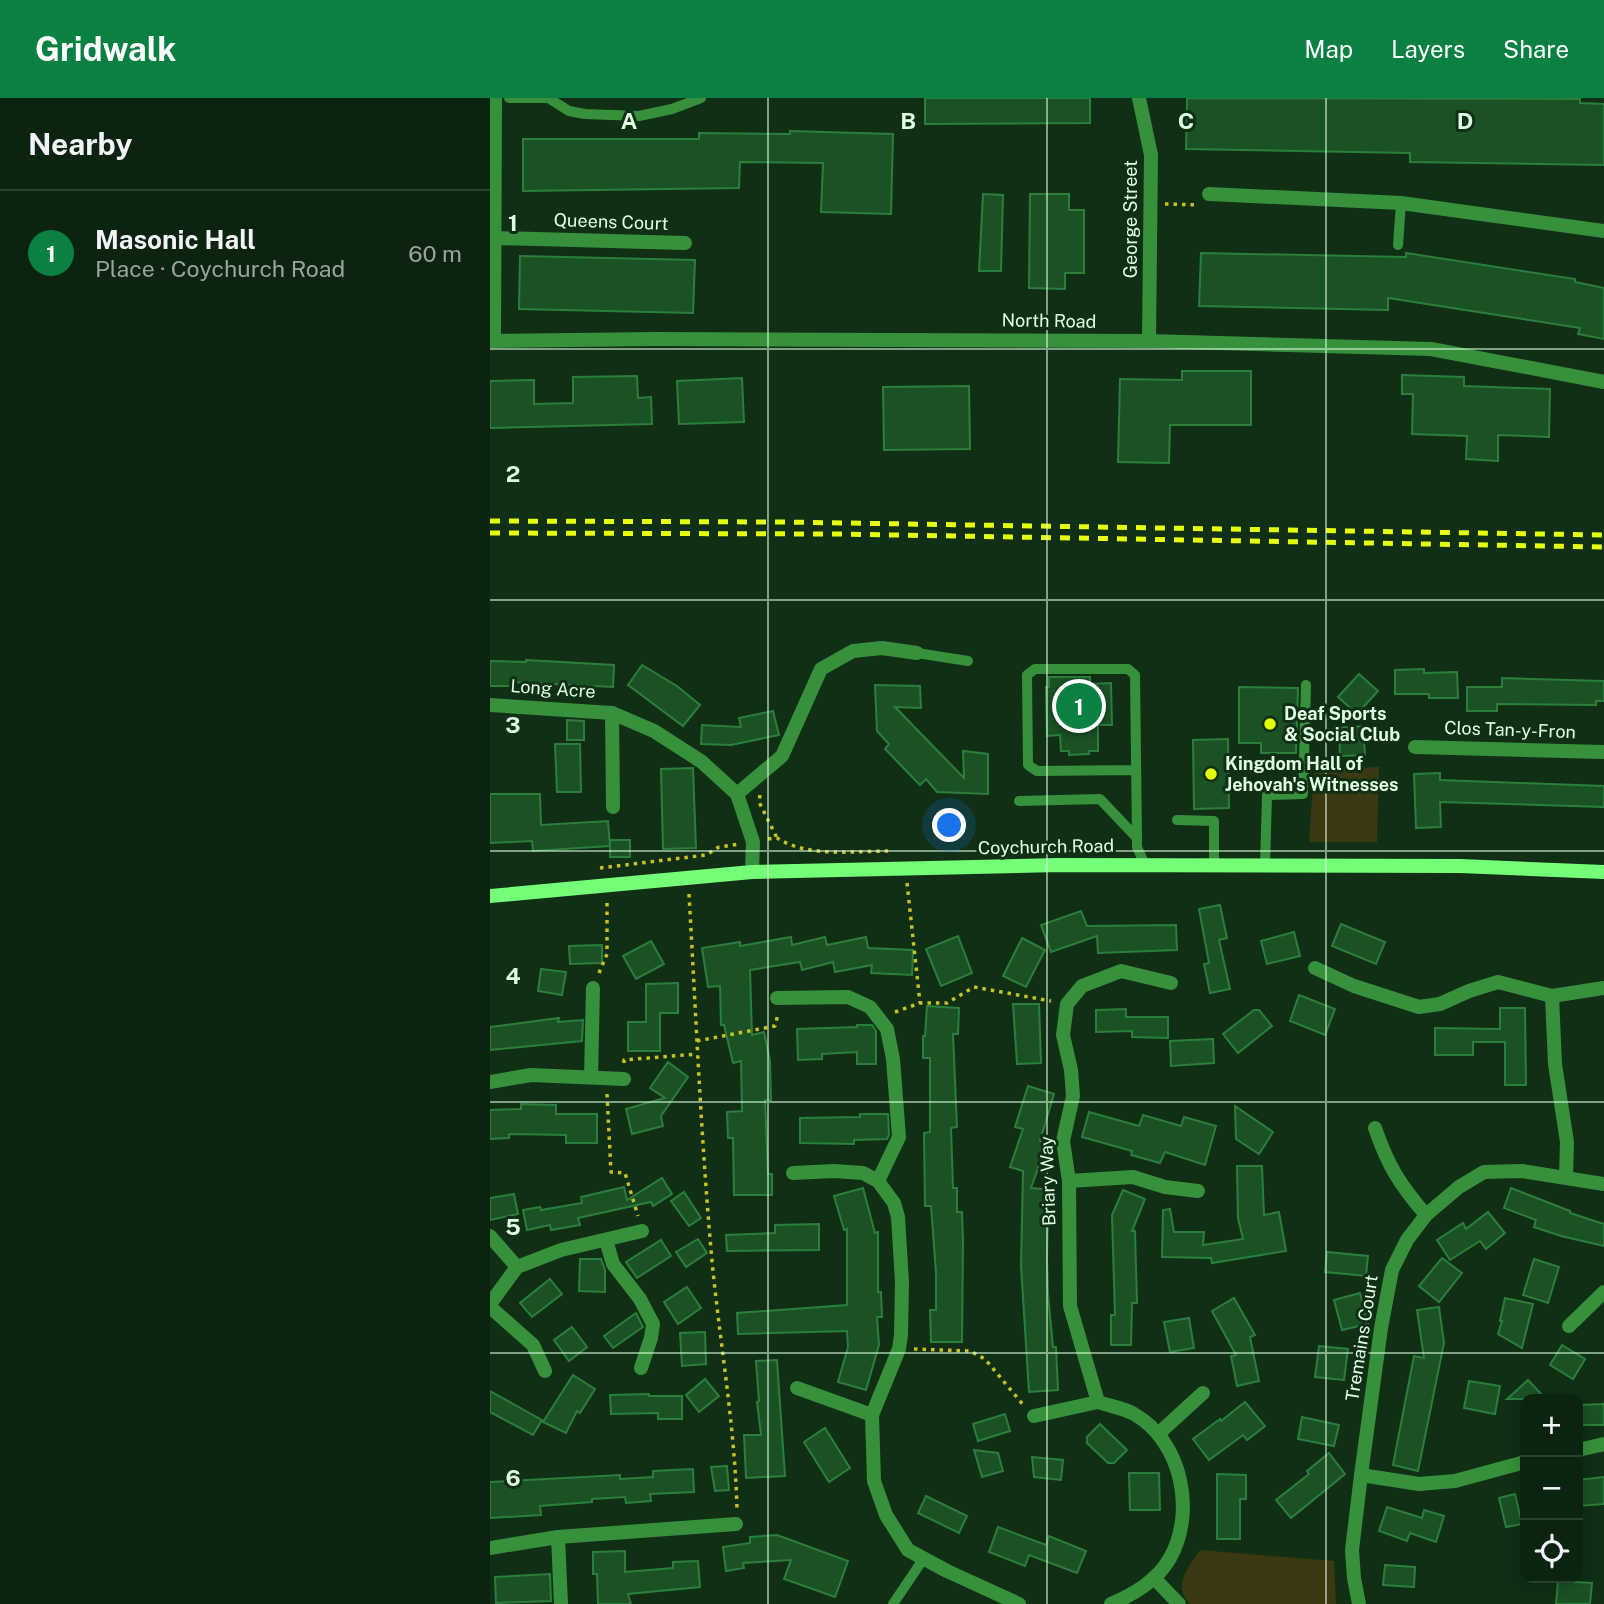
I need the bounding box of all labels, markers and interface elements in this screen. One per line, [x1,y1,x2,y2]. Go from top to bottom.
text: Gridwalk [35,30,176,68]
text: Map [1304,35,1353,63]
text: Layers [1391,35,1465,63]
text: Share [1503,35,1569,63]
text: A [621,107,638,134]
text: B [900,107,916,134]
text: C [1178,107,1194,134]
text: D [1457,107,1473,134]
text: Nearby [28,126,132,162]
street label: George Street [1120,160,1141,278]
text: 1 [508,209,518,236]
street label: Queens Court [553,209,669,234]
text: Masonic Hall [95,224,256,255]
text: 1 [46,240,56,267]
text: 60 m [408,240,462,267]
text: Place · Coychurch Road [95,255,345,282]
street label: North Road [1001,309,1097,332]
text: 2 [506,460,520,487]
street label: Long Acre [510,675,596,702]
pin: 1 [1056,680,1102,732]
place label: Deaf Sports & Social Club [1284,703,1400,745]
text: 3 [505,711,521,738]
marker: Deaf Sports & Social Club [1262,716,1278,732]
street label: Clos Tan-y-Fron [1444,717,1576,742]
place label: Kingdom Hall of Jehovah's Witnesses [1225,753,1399,795]
marker: Kingdom Hall of Jehovah's Witnesses [1203,766,1219,782]
your location [932,808,966,842]
street label: Coychurch Road [978,835,1114,858]
text: 4 [505,962,521,989]
street label: Briary Way [1035,1135,1060,1226]
text: 5 [505,1213,521,1240]
street label: Tremains Court [1341,1273,1382,1403]
map controls [1520,1394,1583,1583]
button: + [1520,1394,1583,1457]
button: − [1520,1457,1583,1520]
text: 6 [505,1464,521,1491]
button: locate [1520,1520,1583,1583]

